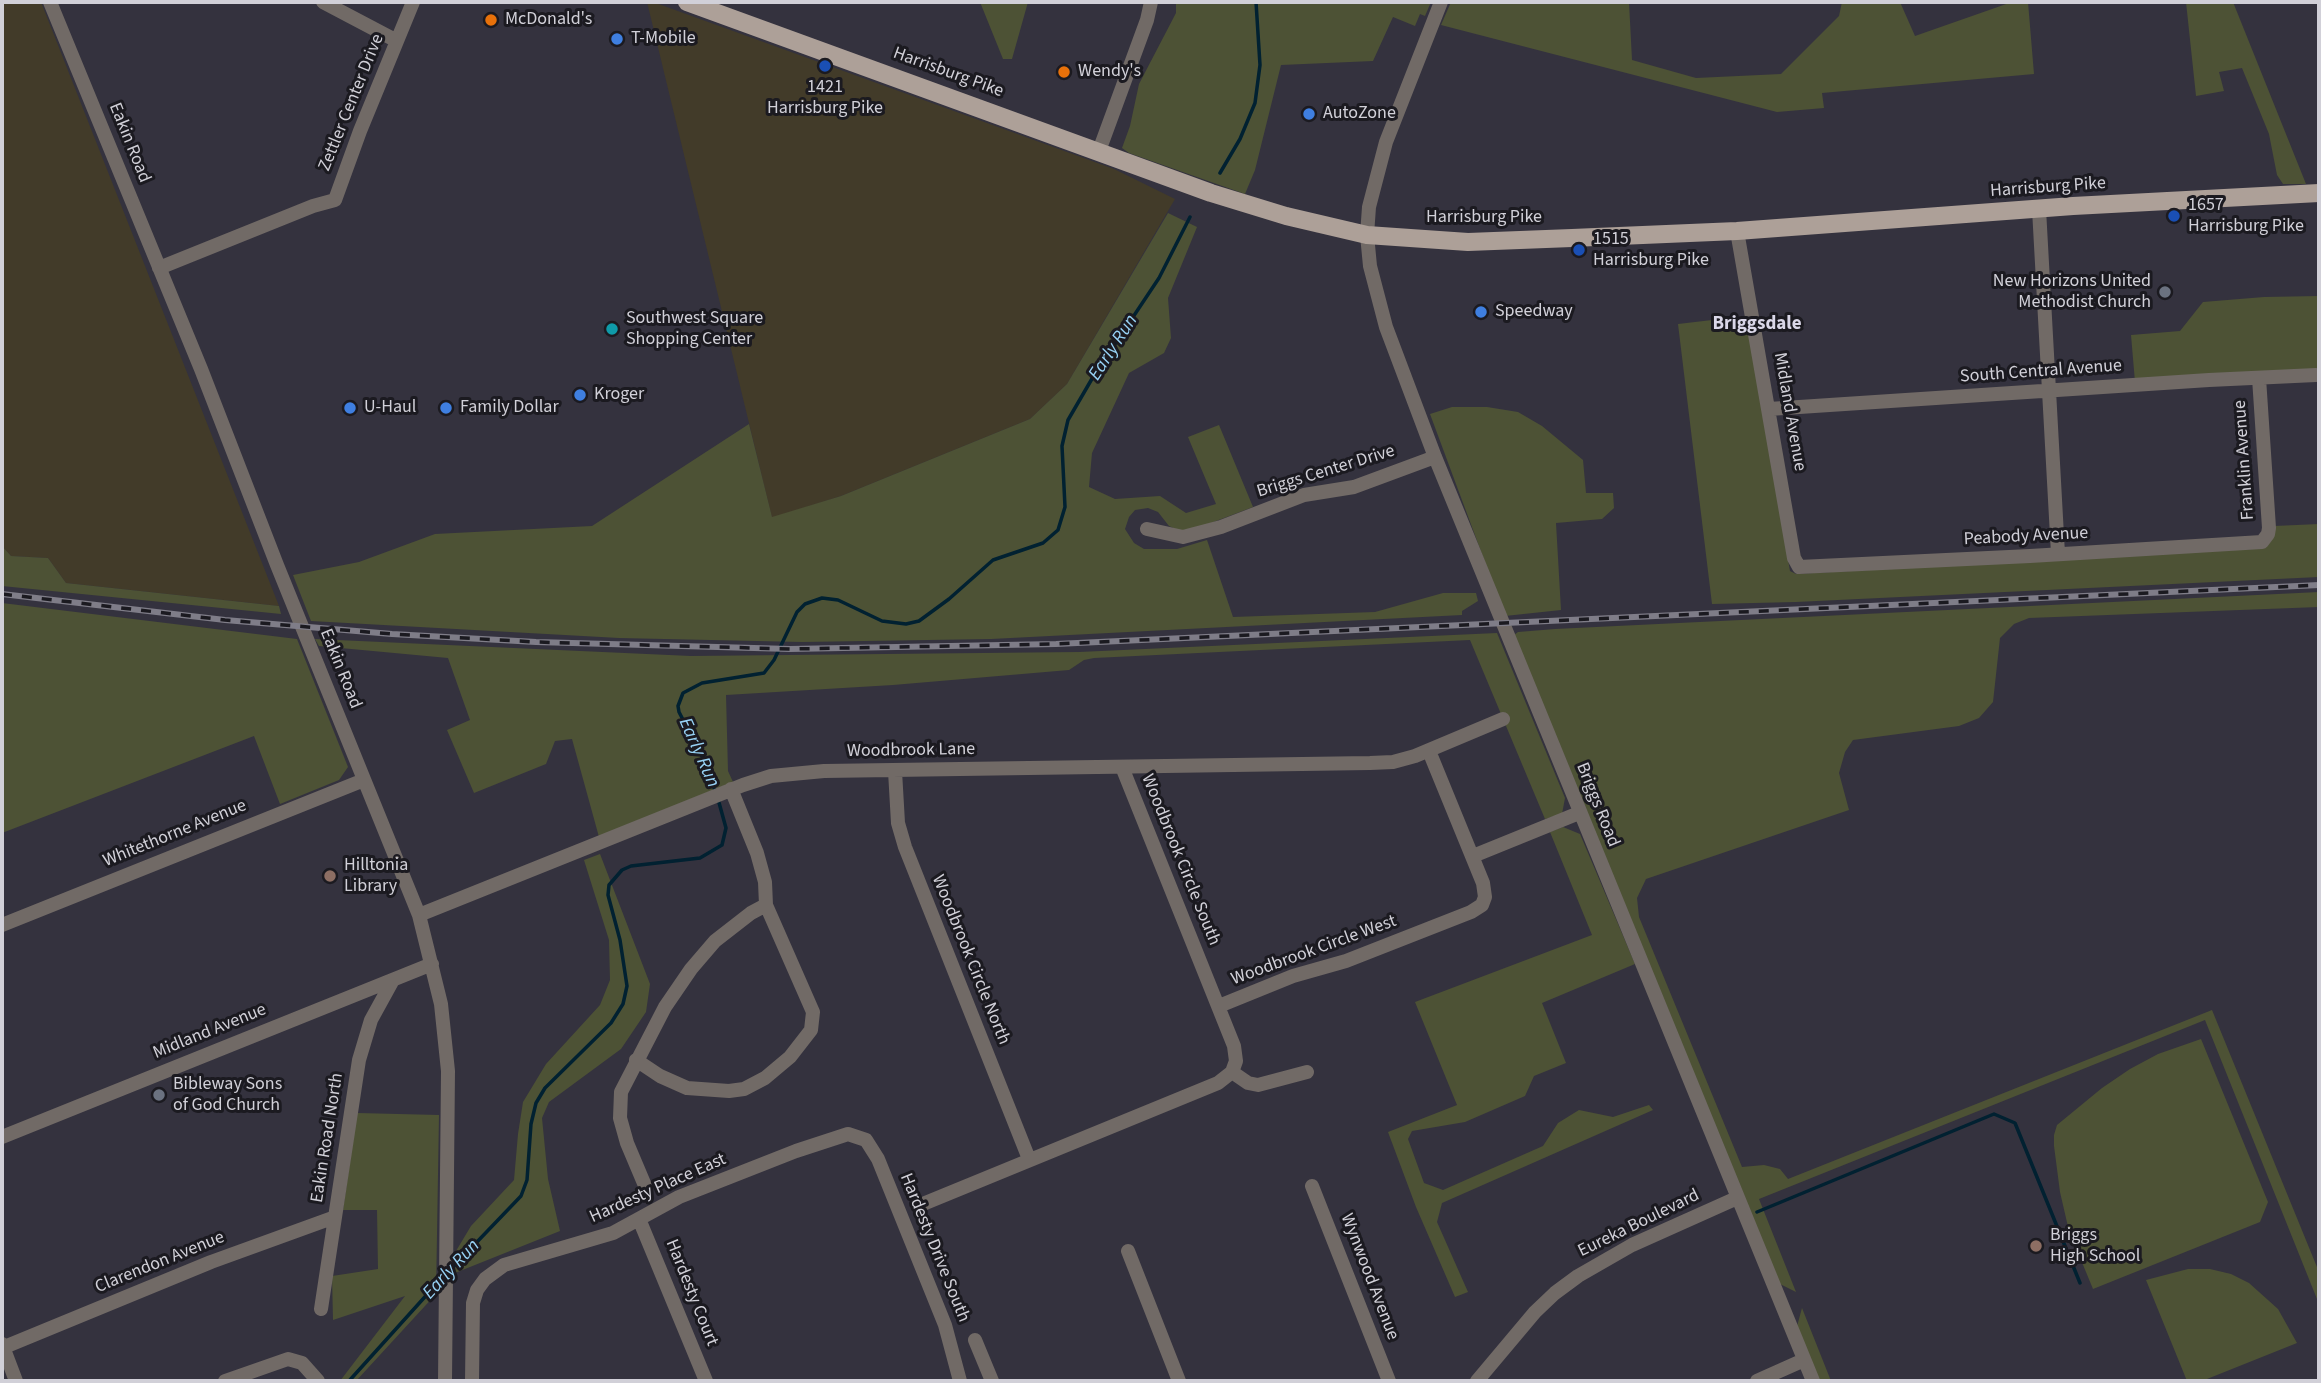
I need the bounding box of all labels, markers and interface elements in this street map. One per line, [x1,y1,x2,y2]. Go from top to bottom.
place label: McDonald's [505,9,592,31]
marker: McDonald's [483,12,499,28]
place label: T-Mobile [631,28,696,50]
street label: Zettler Center Drive [315,31,389,175]
marker: T-Mobile [609,31,625,47]
street label: Harrisburg Pike [890,43,1006,103]
marker: 1421 Harrisburg Pike [817,58,833,74]
place label: Wendy's [1078,61,1141,83]
marker: Wendy's [1056,64,1072,80]
place label: 1421 Harrisburg Pike [767,77,883,119]
street label: Eakin Road [103,100,155,186]
place label: AutoZone [1323,103,1396,125]
marker: AutoZone [1301,106,1317,122]
street label: Harrisburg Pike [1989,173,2107,203]
place label: 1657 Harrisburg Pike [2188,195,2304,238]
street label: Harrisburg Pike [1426,207,1542,229]
marker: 1657 Harrisburg Pike [2166,208,2182,224]
place label: 1515 Harrisburg Pike [1593,229,1709,272]
marker: 1515 Harrisburg Pike [1571,242,1587,258]
place label: New Horizons United Methodist Church [1993,271,2151,314]
marker: New Horizons United Methodist Church [2157,284,2173,300]
place label: Speedway [1495,301,1573,323]
marker: Speedway [1473,304,1489,320]
place label: Southwest Square Shopping Center [626,308,763,350]
water label: Early Run [1084,311,1144,385]
district label: Briggsdale [1712,314,1802,336]
marker: Southwest Square Shopping Center [604,321,620,337]
street label: Midland Avenue [1768,351,1810,473]
street label: South Central Avenue [1959,356,2123,388]
place label: Kroger [594,384,644,406]
marker: Kroger [572,387,588,403]
place label: U-Haul [364,397,416,419]
place label: Family Dollar [460,397,559,419]
street label: Franklin Avenue [2230,399,2260,521]
marker: U-Haul [342,400,358,416]
marker: Family Dollar [438,400,454,416]
street label: Briggs Center Drive [1254,441,1398,503]
street label: Peabody Avenue [1963,523,2089,551]
street label: Eakin Road [314,626,366,712]
water label: Early Run [673,715,723,791]
street label: Woodbrook Lane [847,739,975,763]
street label: Briggs Road [1570,760,1624,850]
street label: Woodbrook Circle South [1136,771,1224,949]
street label: Whitethorne Avenue [100,795,250,873]
place label: Hilltonia Library [344,855,408,898]
marker: Hilltonia Library [322,868,338,884]
street label: Woodbrook Circle North [926,872,1014,1048]
street label: Woodbrook Circle West [1228,911,1400,991]
street label: Midland Avenue [150,999,270,1065]
street label: Eakin Road North [307,1072,349,1204]
place label: Bibleway Sons of God Church [173,1074,282,1116]
marker: Bibleway Sons of God Church [151,1087,167,1103]
street label: Hardesty Place East [586,1149,730,1229]
street label: Hardesty Drive South [894,1170,974,1326]
street label: Eureka Boulevard [1575,1185,1703,1263]
street label: Wynwood Avenue [1335,1211,1403,1343]
place label: Briggs High School [2050,1225,2140,1268]
street label: Clarendon Avenue [92,1227,228,1299]
water label: Early Run [419,1235,485,1305]
street label: Hardesty Court [660,1236,722,1350]
marker: Briggs High School [2028,1238,2044,1254]

